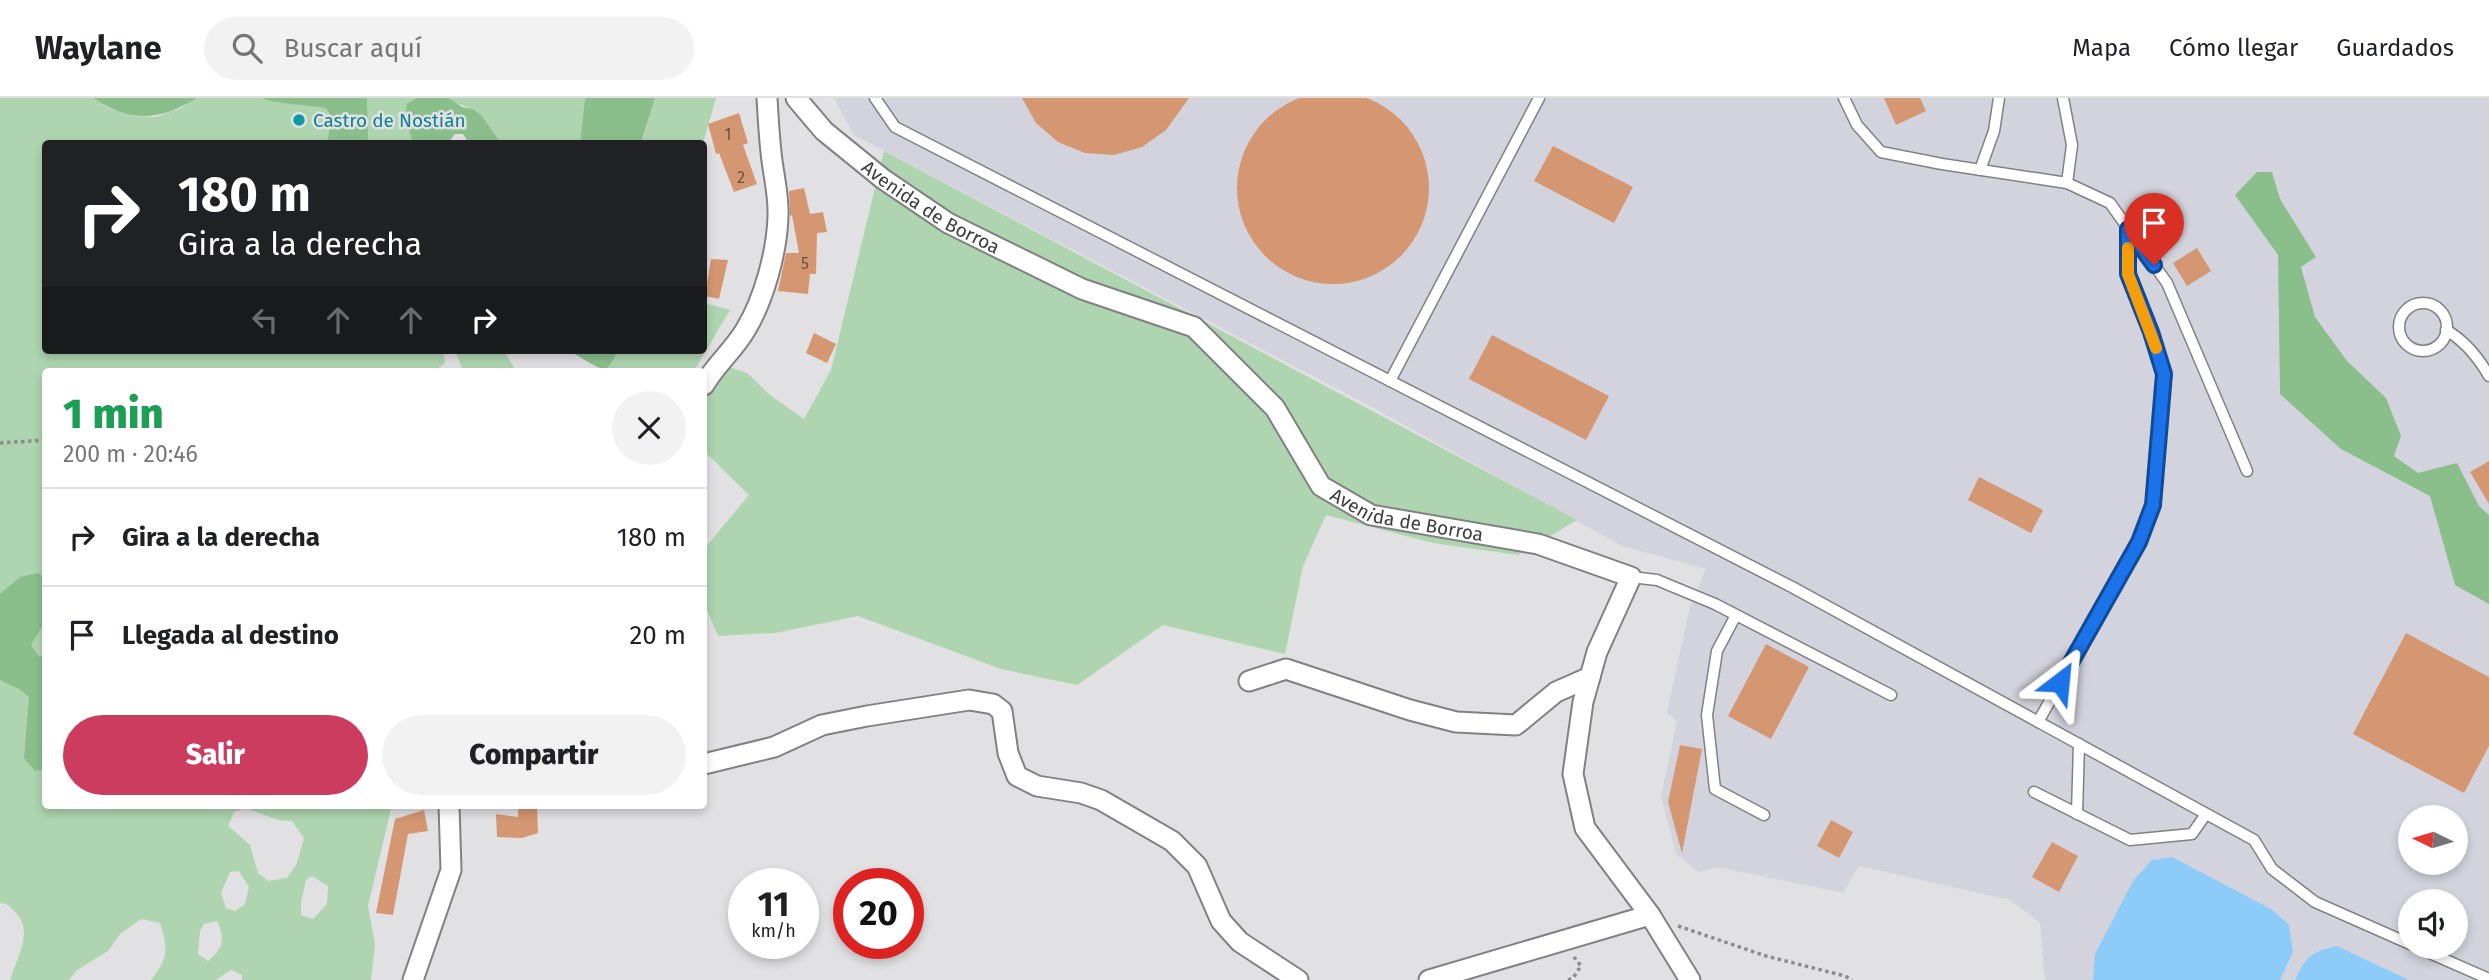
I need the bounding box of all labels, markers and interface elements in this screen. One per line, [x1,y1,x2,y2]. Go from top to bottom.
search box [204,17,694,80]
text: Waylane [35,28,162,68]
icon: search [228,29,266,67]
text: Buscar aquí [284,33,422,64]
text: Mapa [2072,34,2131,62]
text: Cómo llegar [2169,34,2298,62]
text: Guardados [2336,34,2454,62]
place label: Castro de Nostián [313,109,466,132]
marker: Castro de Nostián [291,112,307,128]
house number: 1 [725,125,731,144]
street label: Avenida de Borroa [857,155,1004,258]
text: 180 m [178,165,311,224]
icon: right [63,168,154,259]
house number: 2 [737,168,745,187]
pin [2124,193,2184,265]
icon: arrive [2135,204,2173,242]
text: Gira a la derecha [178,225,422,263]
house number: 5 [801,254,809,273]
icon: left [246,301,284,339]
icon: ahead [319,301,357,339]
icon: ahead [392,301,430,339]
icon: right [465,301,503,339]
text: 1 min [63,389,164,439]
button: close [612,391,686,465]
text: 200 m · 20:46 [63,440,198,468]
street label: Avenida de Borroa [1327,483,1485,546]
icon: right [63,518,101,556]
text: Gira a la derecha [122,522,320,553]
text: 180 m [617,522,686,553]
icon: arrive [63,616,101,654]
text: Llegada al destino [122,620,339,651]
text: 20 m [629,620,686,651]
position arrow [2023,645,2097,719]
button: Salir [63,715,368,795]
button: Compartir [382,715,686,795]
north arrow [2398,805,2468,875]
map controls [2398,805,2468,959]
speed limit sign: 20 [833,868,924,959]
text: 11 [758,883,789,925]
button: sound [2398,889,2468,959]
text: km/h [751,920,796,942]

